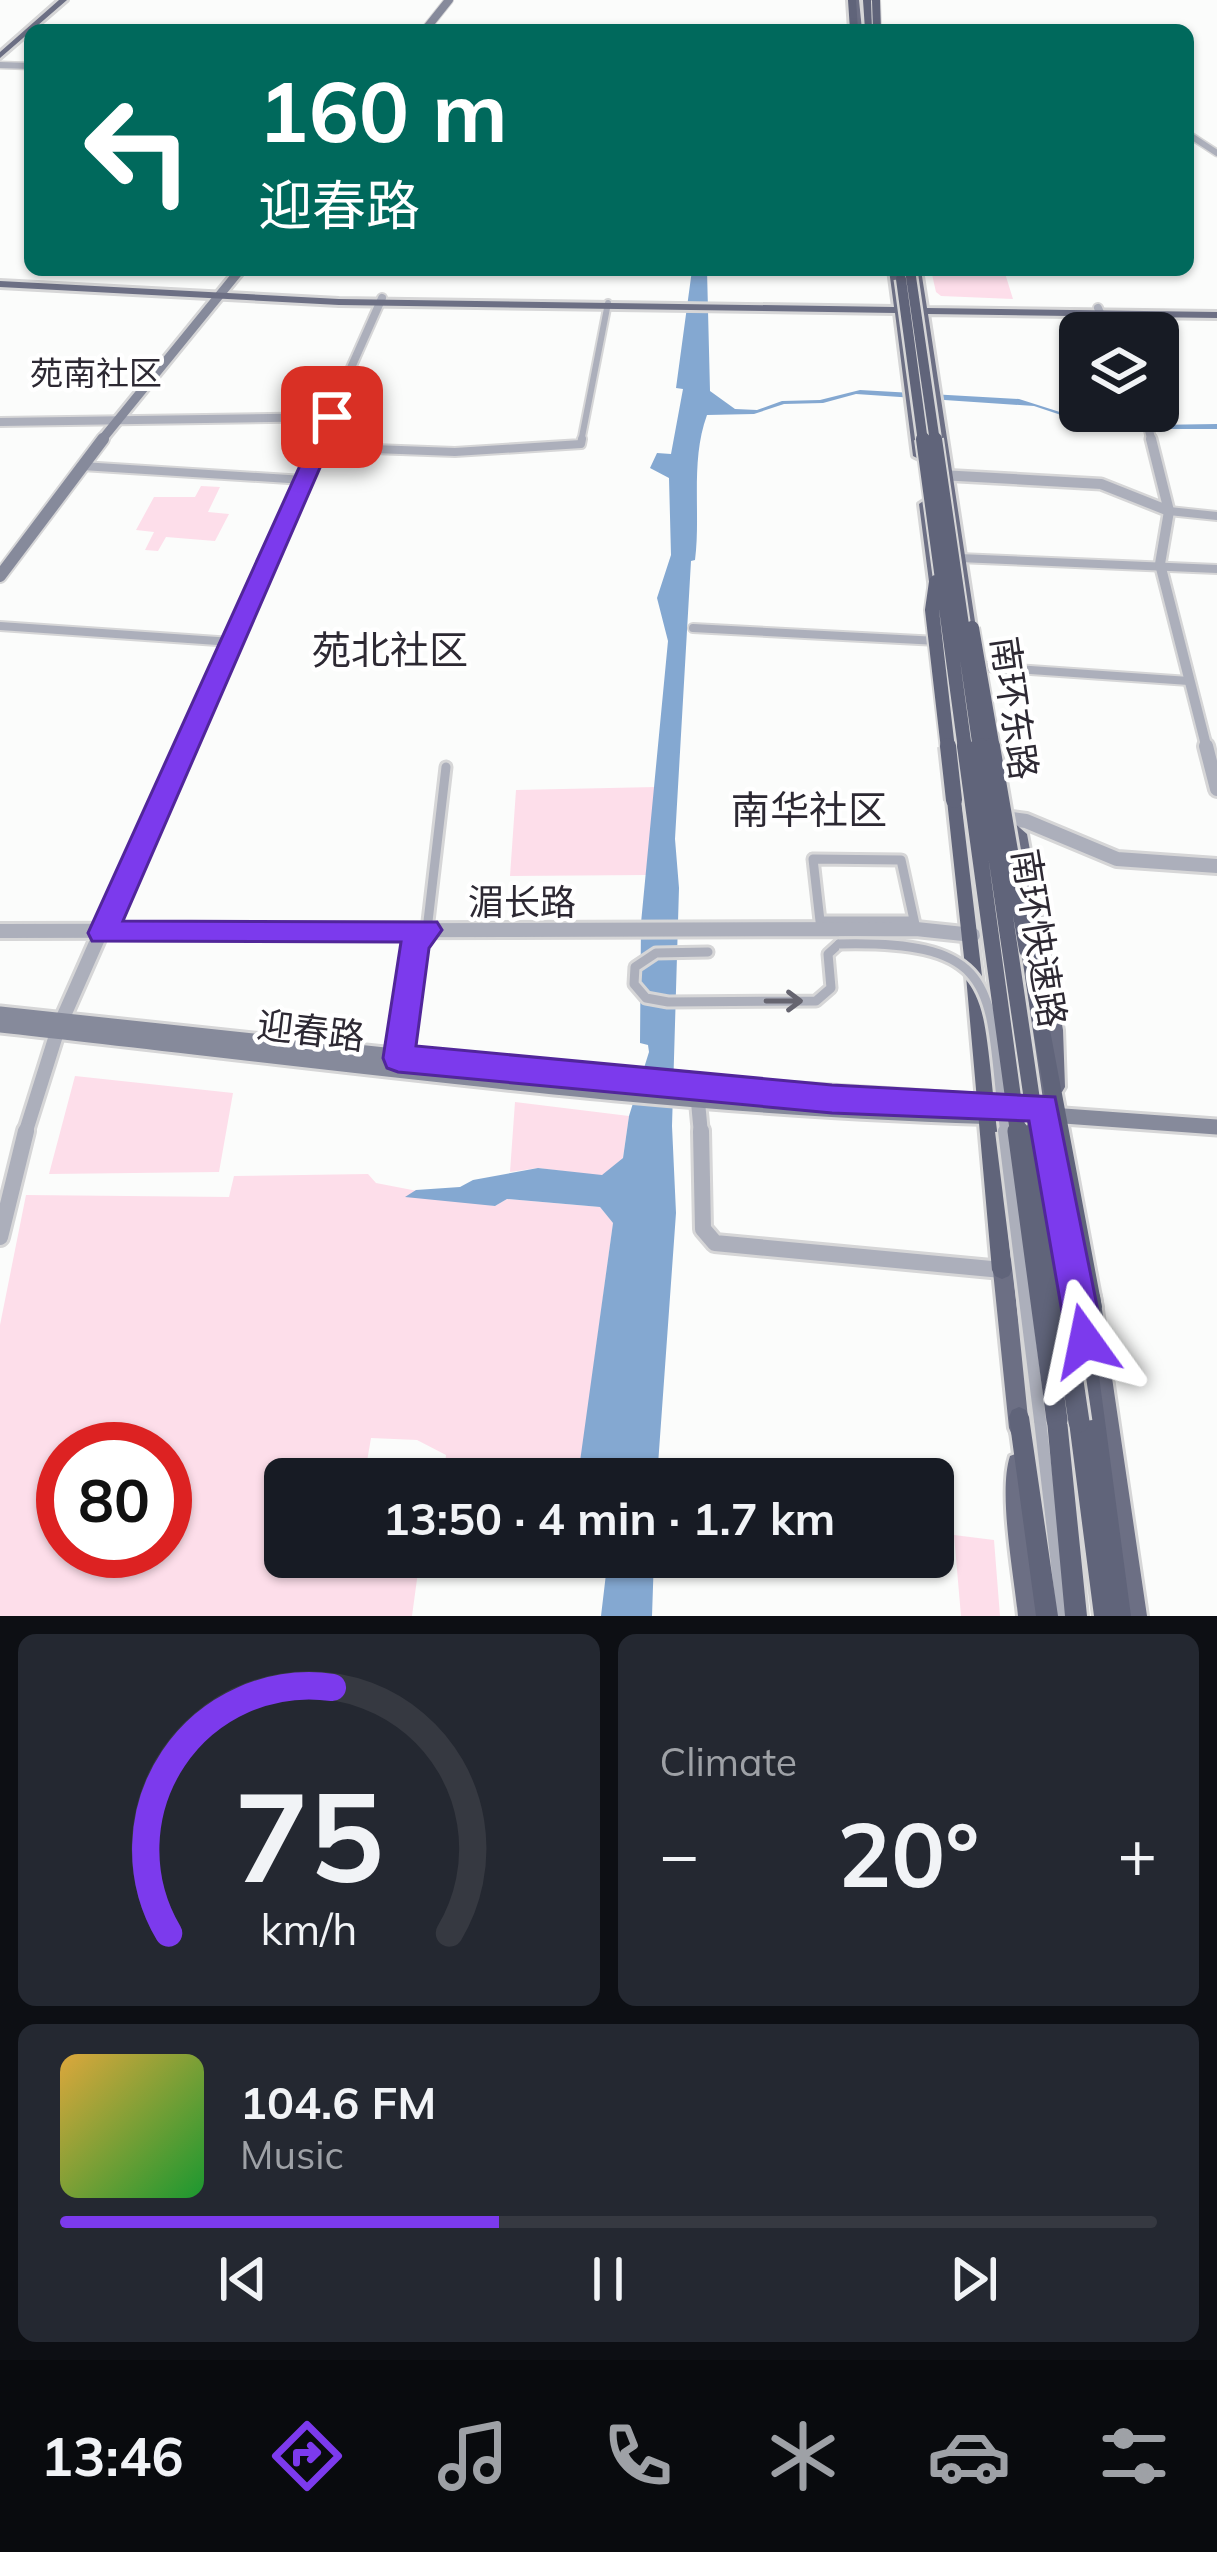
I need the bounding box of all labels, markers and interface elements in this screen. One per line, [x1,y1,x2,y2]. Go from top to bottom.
text: 160 m [258,58,508,163]
icon: left [60,72,216,228]
text: 迎春路 [258,171,420,239]
map controls [1059,312,1179,432]
button: layers [1059,312,1179,432]
district label: 苑南社区 [30,352,162,393]
pin [281,366,383,468]
icon: arrive [299,384,365,450]
district label: 苑北社区 [312,625,468,674]
street label: 南环东路 [983,634,1047,782]
district label: 南华社区 [731,785,887,834]
street label: 南环快速路 [1004,846,1076,1030]
street label: 湄长路 [468,879,576,924]
one-way arrow [764,990,803,1013]
street label: 迎春路 [255,1001,367,1059]
position arrow [1022,1278,1148,1404]
speed limit sign: 80 [36,1422,192,1578]
text: 13:50 · 4 min · 1.7 km [383,1490,835,1546]
text: Climate [660,1737,797,1786]
text: 75 [234,1757,384,1913]
text: 20° [837,1797,979,1910]
text: − [660,1812,699,1895]
text: + [1117,1812,1157,1895]
text: km/h [260,1902,357,1956]
text: 104.6 FM [240,2074,436,2130]
text: Music [240,2130,344,2179]
icon: previous [210,2246,276,2312]
icon: pause [575,2246,641,2312]
icon: next [941,2246,1007,2312]
icon: directions [265,2414,349,2498]
icon: music [431,2414,515,2498]
icon: phone [596,2414,680,2498]
icon: climate [761,2414,845,2498]
icon: car [927,2414,1011,2498]
icon: filters [1092,2414,1176,2498]
text: 13:46 [41,2422,184,2490]

